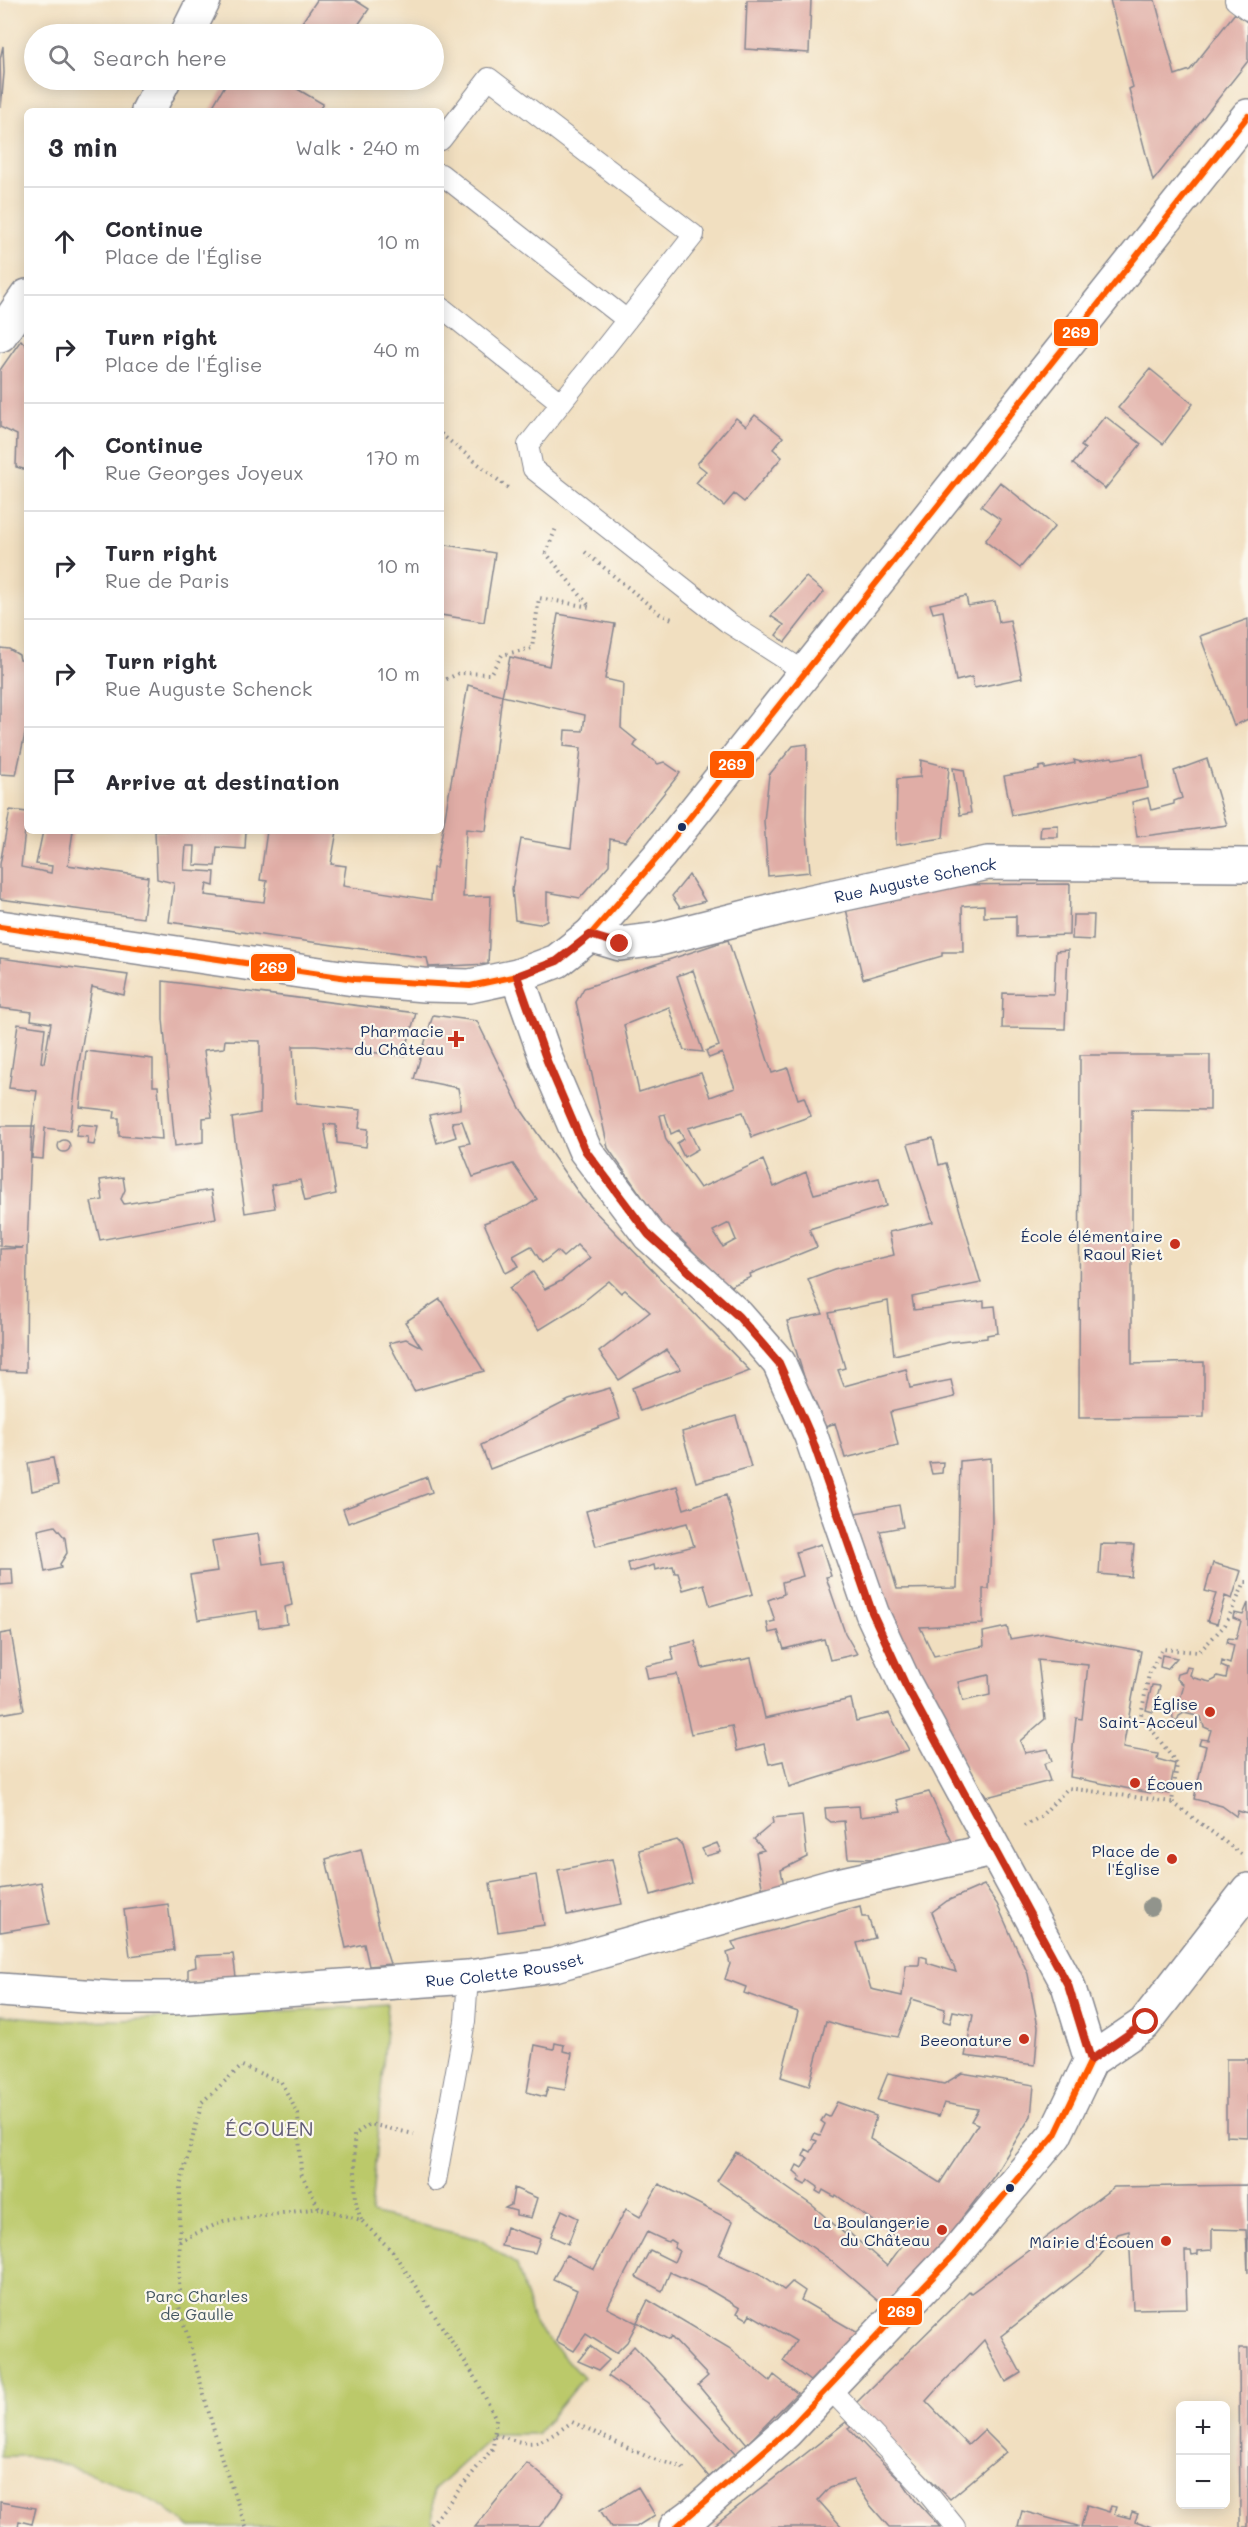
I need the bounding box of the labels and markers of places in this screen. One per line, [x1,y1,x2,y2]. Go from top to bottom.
unlabelled marker [676,821,688,833]
place label: Pharmacie du Château [354,1020,444,1059]
marker: Pharmacie du Château [449,1032,463,1046]
place label: École élémentaire Raoul Riet [1021,1225,1163,1264]
marker: École élémentaire Raoul Riet [1168,1237,1182,1251]
place label: Église Saint-Acceul [1099,1693,1198,1732]
marker: Église Saint-Acceul [1203,1705,1217,1719]
place label: Écouen [1147,1773,1203,1794]
marker: Écouen [1128,1776,1142,1790]
place label: Place de l'Église [1092,1840,1160,1879]
marker: Place de l'Église [1165,1852,1179,1866]
place label: Beeonature [920,2029,1012,2050]
marker: Beeonature [1017,2032,1031,2046]
unlabelled marker [1004,2182,1016,2194]
place label: La Boulangerie du Château [813,2211,930,2250]
marker: La Boulangerie du Château [935,2223,949,2237]
place label: Mairie d'Écouen [1029,2231,1154,2252]
marker: Mairie d'Écouen [1159,2234,1173,2248]

